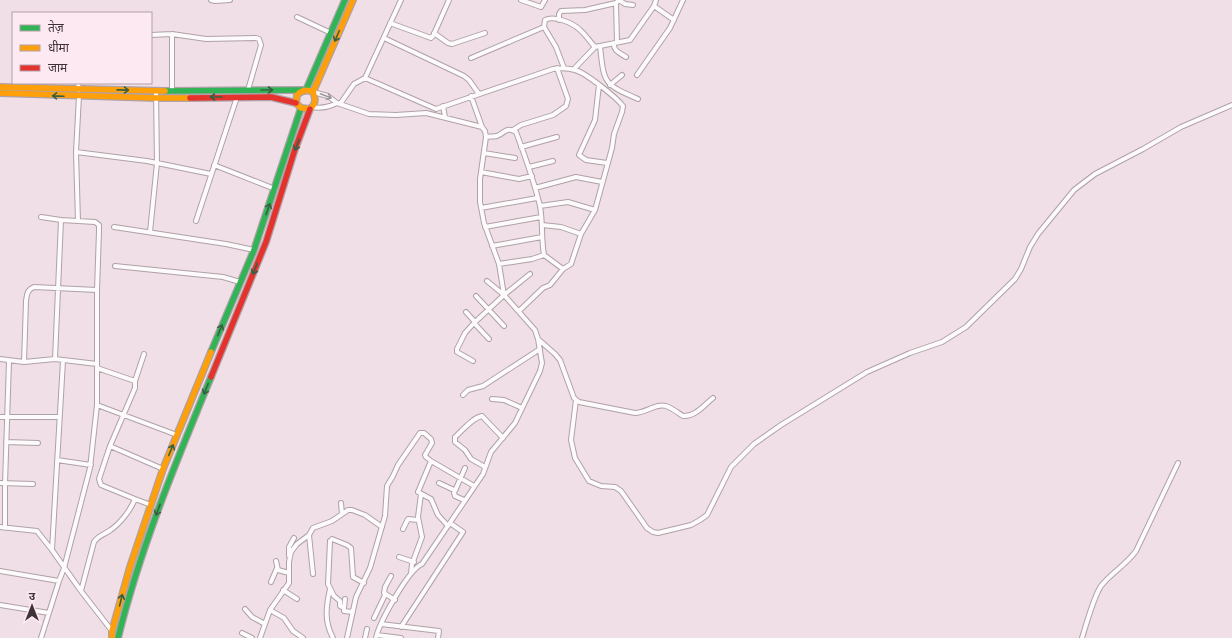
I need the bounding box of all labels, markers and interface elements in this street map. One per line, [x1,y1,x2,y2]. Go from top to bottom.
legend [12,12,152,84]
text: तेज़ [48,20,65,36]
one-way arrow [333,29,340,41]
text: धीमा [48,40,70,56]
text: जाम [48,60,68,76]
one-way arrow [260,86,273,94]
one-way arrow [116,87,129,94]
one-way arrow [52,92,65,100]
one-way arrow [210,93,223,101]
one-way arrow [319,93,331,101]
one-way arrow [292,139,300,151]
one-way arrow [265,203,272,216]
one-way arrow [251,262,259,274]
one-way arrow [217,325,225,337]
one-way arrow [202,382,209,394]
one-way arrow [167,445,175,457]
one-way arrow [154,503,162,515]
north arrow [12,586,52,626]
text: उ [29,589,36,603]
one-way arrow [118,594,125,607]

